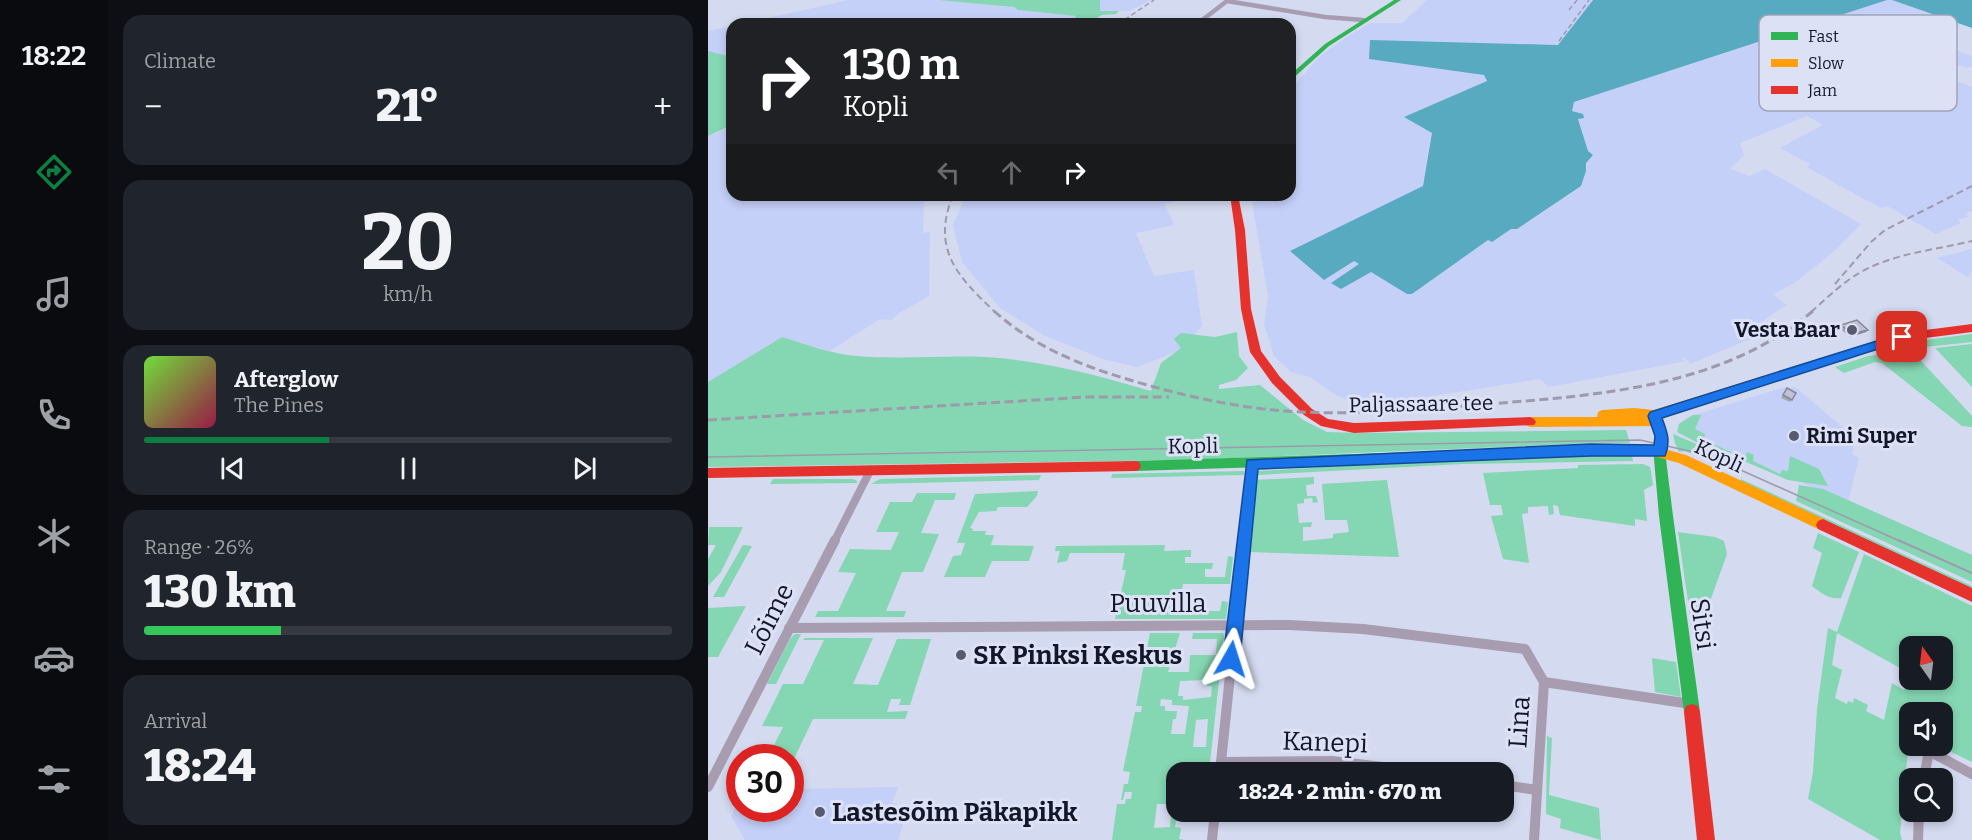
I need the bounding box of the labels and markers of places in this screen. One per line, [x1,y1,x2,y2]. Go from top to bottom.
pin [1876,311,1927,362]
place label: Vesta Baar [1734,317,1840,343]
marker: Vesta Baar [1845,323,1859,337]
place label: Rimi Super [1806,423,1917,449]
marker: Rimi Super [1787,429,1801,443]
place label: SK Pinksi Keskus [973,640,1182,671]
marker: SK Pinksi Keskus [954,648,968,662]
place label: Lastesõim Päkapikk [832,797,1078,828]
marker: Lastesõim Päkapikk [813,805,827,819]

